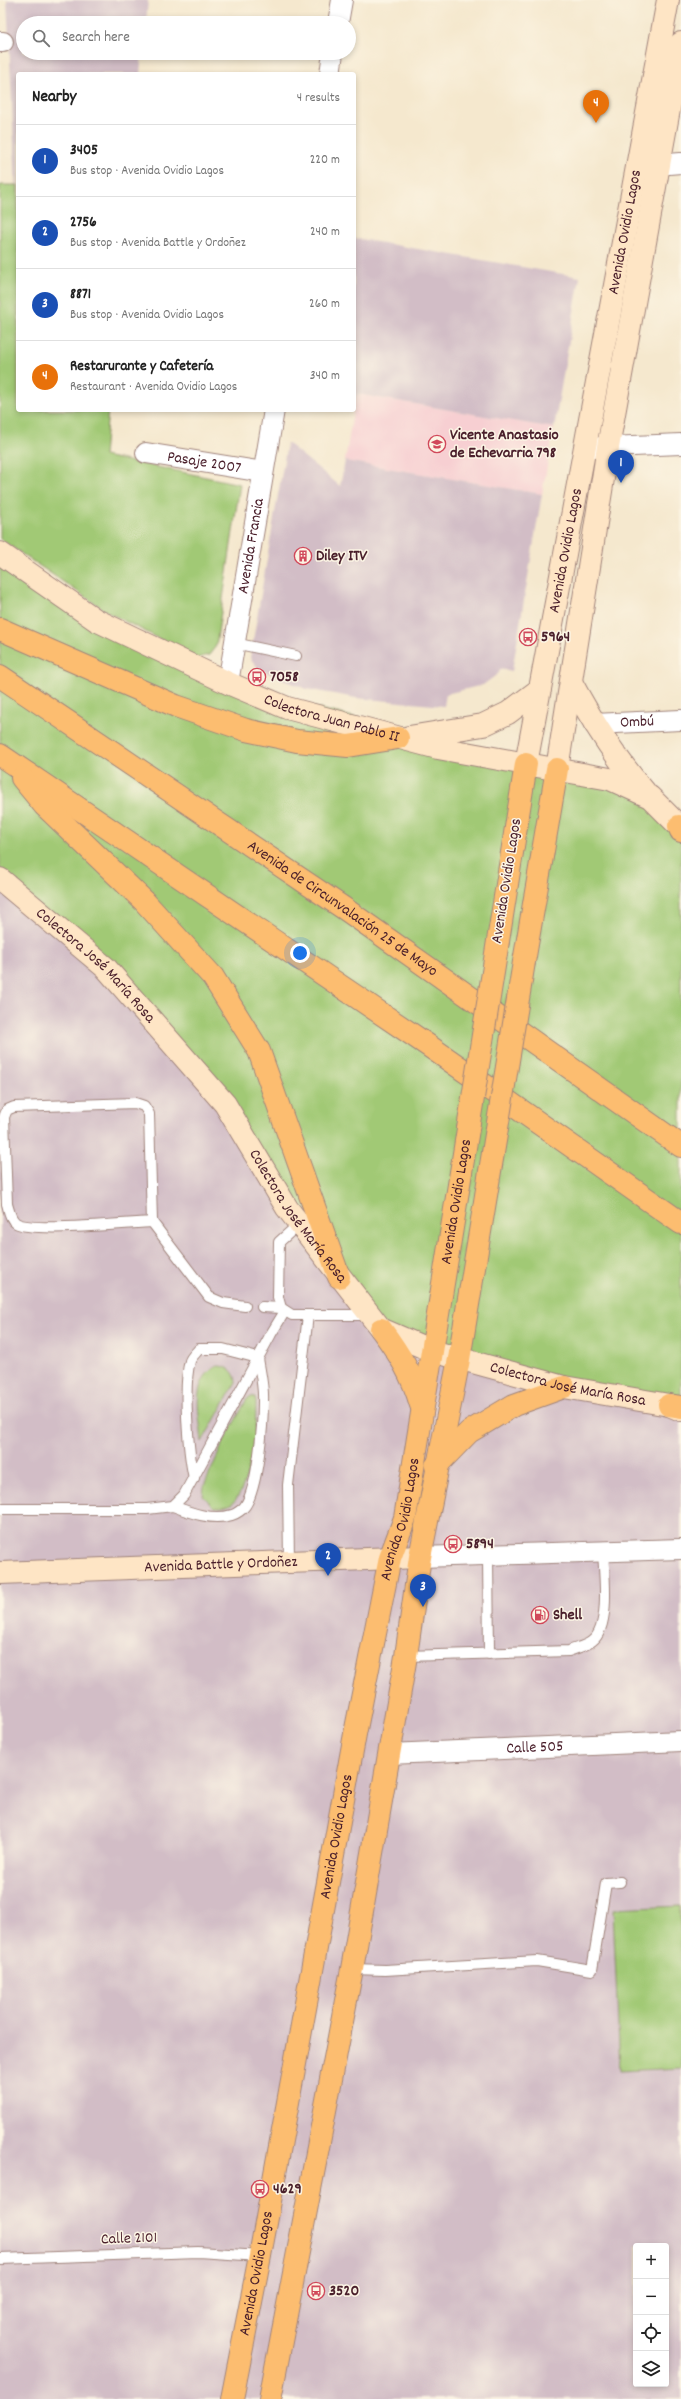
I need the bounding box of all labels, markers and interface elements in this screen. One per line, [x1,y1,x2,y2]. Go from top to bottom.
search box [16,16,356,60]
icon: search [30,27,52,49]
text: Search here [62,27,130,49]
text: Nearby [32,86,76,110]
text: 4 results [297,89,340,108]
pin: 4 [583,90,609,123]
text: 3405 [70,140,98,162]
text: 1 [44,151,46,170]
text: 220 m [310,151,340,170]
text: Bus stop · Avenida Ovidio Lagos [70,162,224,181]
street label: Avenida Ovidio Lagos [602,168,648,296]
text: 2756 [70,212,97,234]
text: 2 [42,223,48,242]
text: 240 m [310,223,340,242]
text: Bus stop · Avenida Battle y Ordoñez [70,234,246,253]
text: 8871 [70,284,91,306]
text: 3 [42,295,48,314]
text: 260 m [309,295,340,314]
text: Bus stop · Avenida Ovidio Lagos [70,306,224,325]
text: Restarurante y Cafetería [70,356,213,378]
text: 4 [42,367,48,386]
text: 340 m [310,367,340,386]
text: Restaurant · Avenida Ovidio Lagos [70,378,237,397]
place label: Vicente Anastasio de Echevarria 798 [450,424,559,465]
school or university icon: Vicente Anastasio de Echevarria 798 [427,434,447,454]
street label: Pasaje 2007 [166,445,243,480]
pin: 1 [608,450,634,483]
street label: Avenida Ovidio Lagos [543,486,589,615]
street label: Avenida Francia [232,496,271,595]
place label: Diley ITV [316,545,368,568]
building icon: Diley ITV [293,546,313,566]
place label: 5964 [541,626,570,649]
bus stop icon: 5964 [518,627,538,647]
place label: 7058 [270,666,299,689]
bus stop icon: 7058 [247,667,267,687]
street label: Colectora Juan Pablo II [260,688,402,749]
street label: Ombú [619,710,655,734]
street label: Avenida Ovidio Lagos [486,817,528,945]
street label: Avenida de Circunvalación 25 de Mayo [242,835,443,983]
street label: Colectora José María Rosa [31,902,161,1029]
your location [290,943,310,963]
street label: Avenida Ovidio Lagos [435,1137,478,1266]
street label: Colectora José María Rosa [243,1145,353,1288]
street label: Colectora José María Rosa [487,1356,648,1412]
street label: Avenida Ovidio Lagos [374,1456,426,1583]
place label: 5894 [466,1533,494,1556]
bus stop icon: 5894 [443,1534,463,1554]
pin: 2 [315,1543,341,1576]
street label: Avenida Battle y Ordoñez [144,1550,298,1579]
pin: 3 [410,1574,436,1607]
place label: Shell [553,1604,582,1627]
fuel station icon: Shell [530,1605,550,1625]
street label: Calle 505 [506,1735,564,1760]
street label: Avenida Ovidio Lagos [314,1772,359,1901]
place label: 4629 [273,2178,302,2201]
bus stop icon: 4629 [250,2179,270,2199]
street label: Avenida Ovidio Lagos [233,2209,280,2338]
street label: Calle 2101 [100,2227,158,2251]
map controls [633,2243,669,2387]
button: + [633,2243,669,2279]
button: − [633,2279,669,2315]
place label: 3520 [329,2280,359,2303]
bus stop icon: 3520 [306,2281,326,2301]
button: locate [633,2315,669,2351]
button: layers [633,2351,669,2387]

